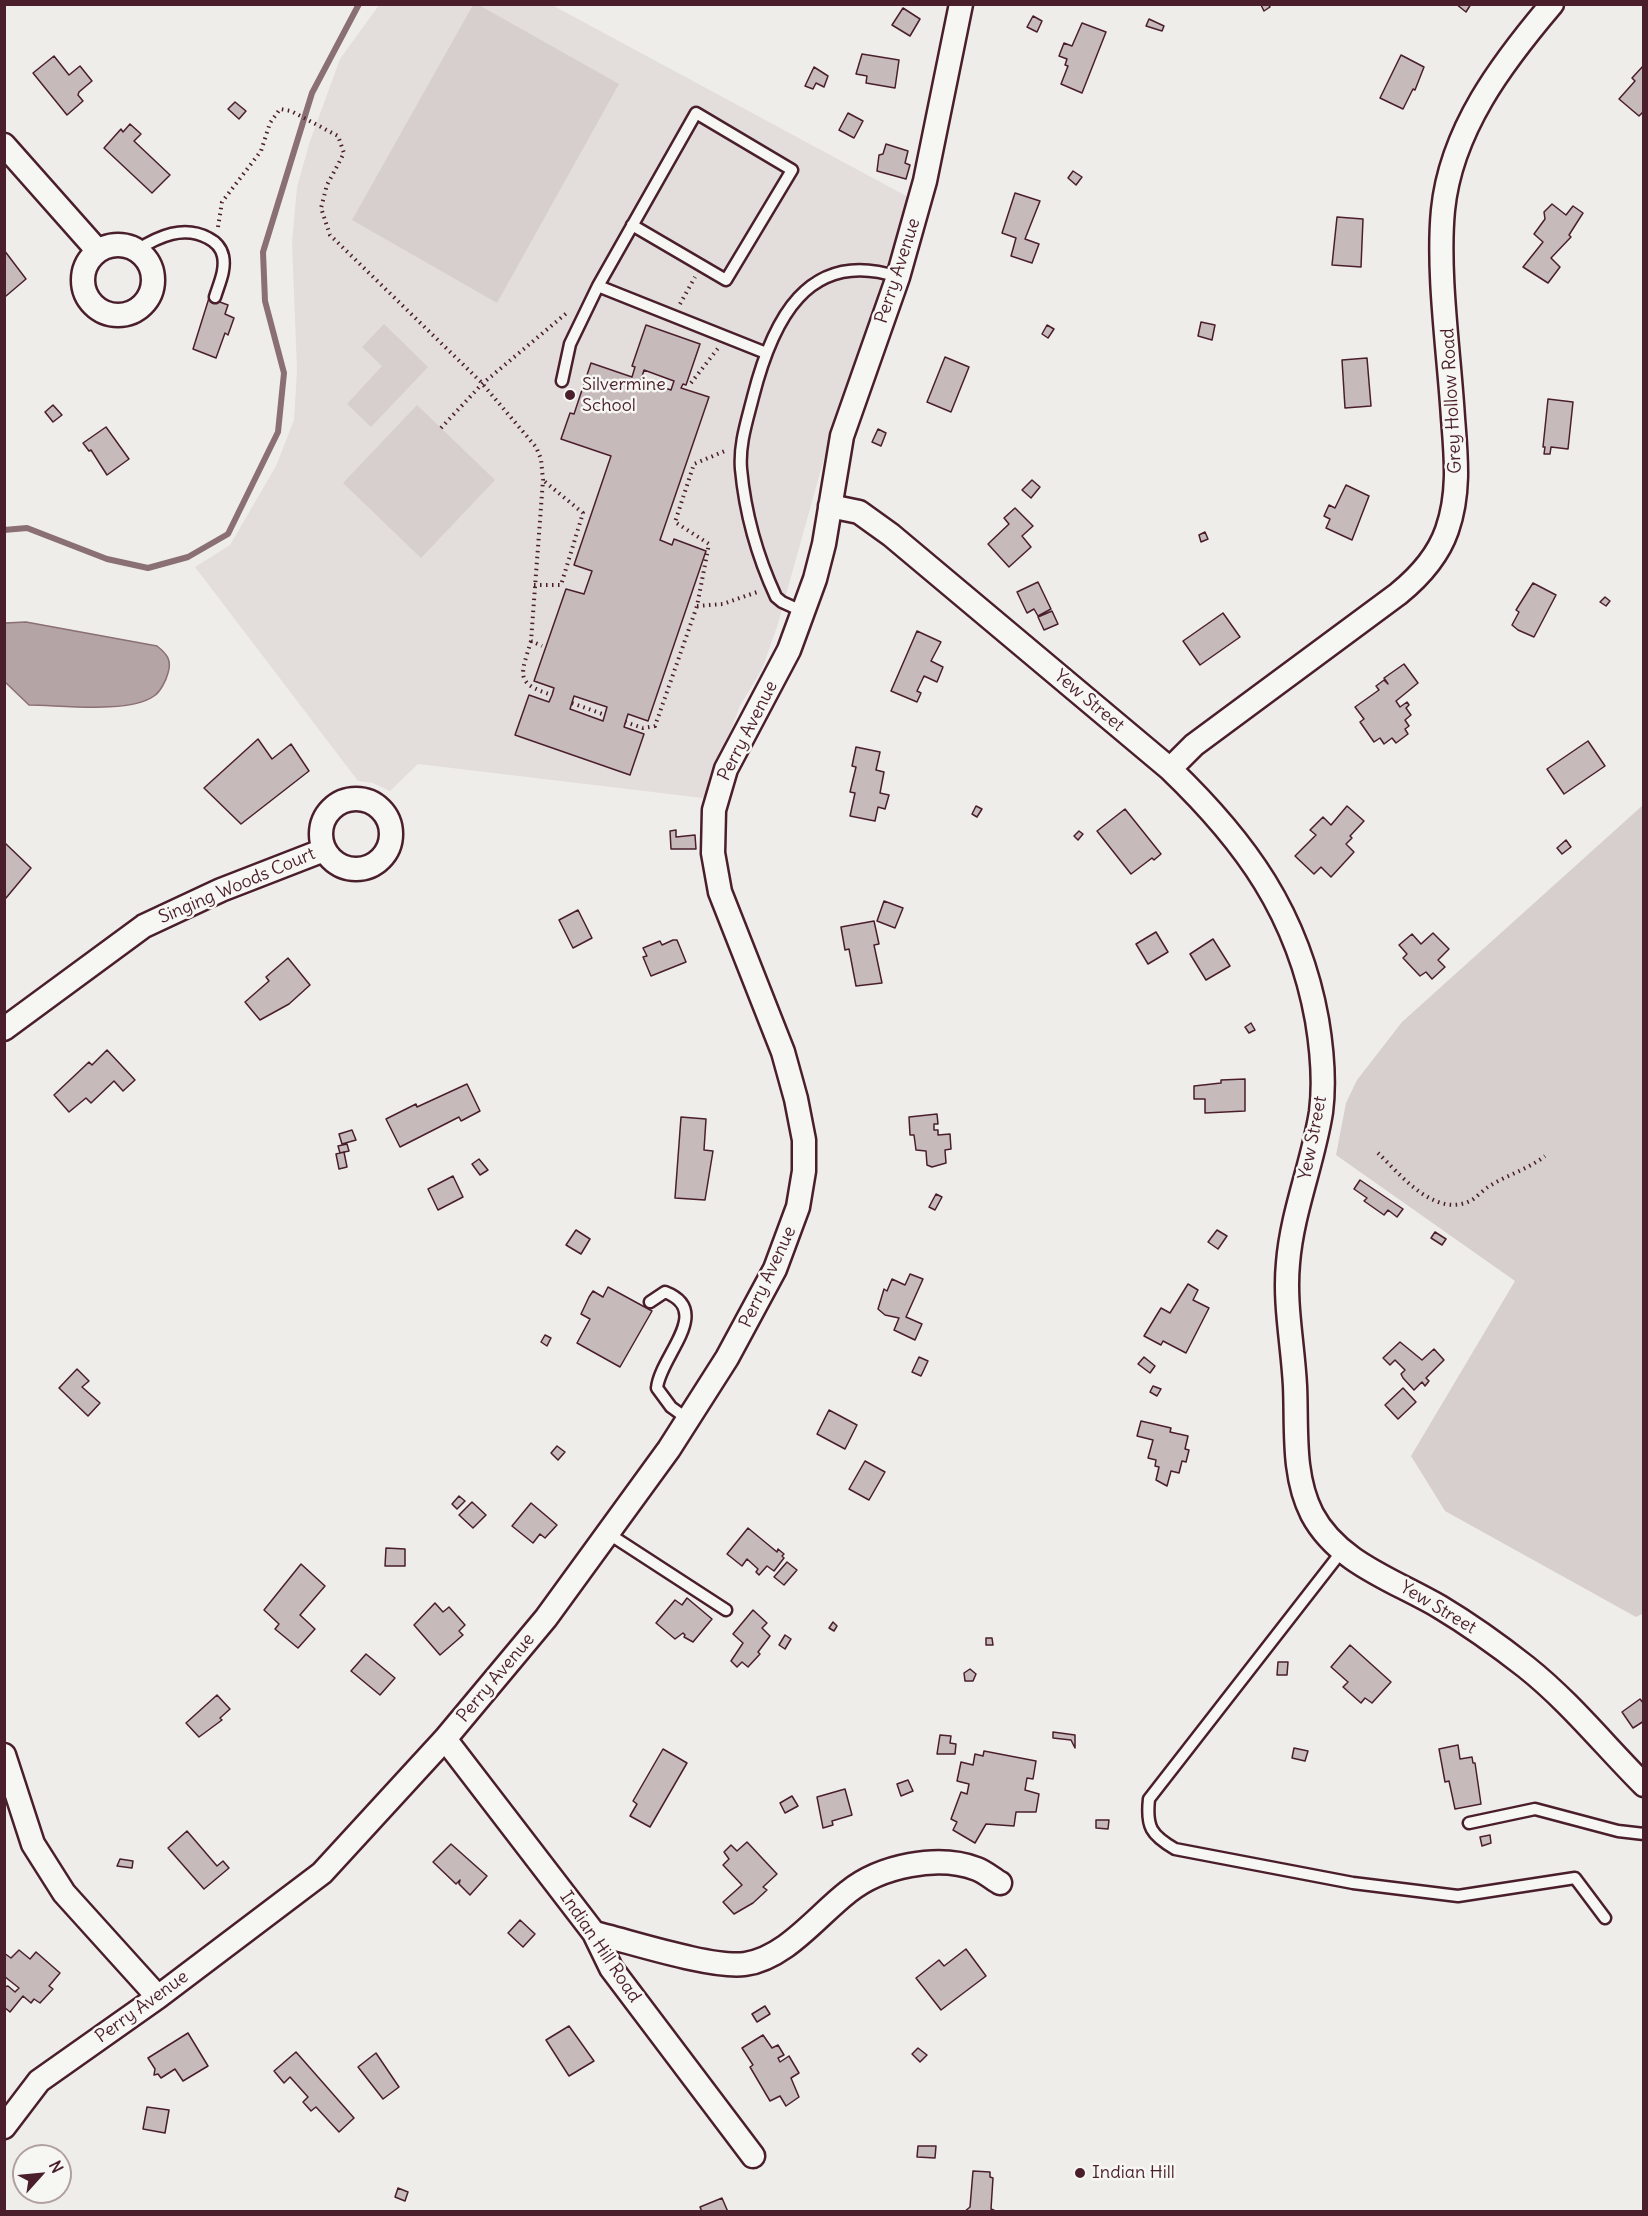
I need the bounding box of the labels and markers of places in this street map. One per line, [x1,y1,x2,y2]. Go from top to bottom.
place label: Silvermine School [582,374,666,416]
marker: Silvermine School [563,388,577,402]
place label: Indian Hill [1092,2162,1175,2184]
marker: Indian Hill [1073,2166,1087,2180]

